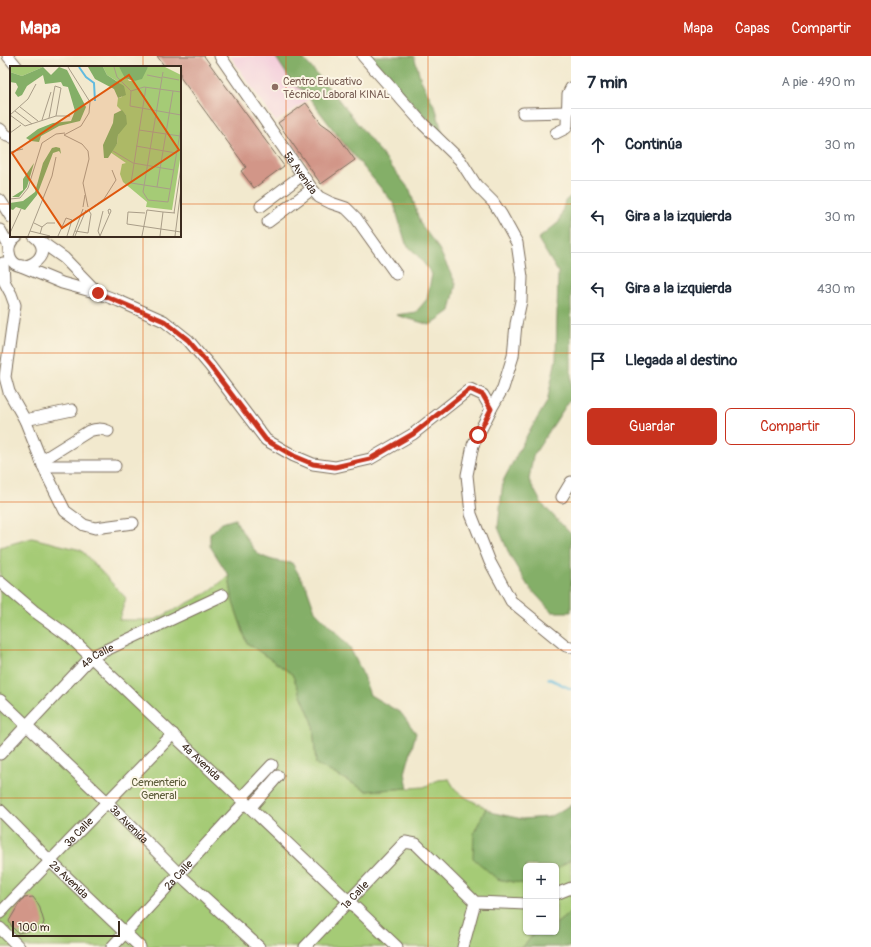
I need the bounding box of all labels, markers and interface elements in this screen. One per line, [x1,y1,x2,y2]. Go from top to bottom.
text: Mapa [20,16,60,40]
text: Mapa [683,20,713,37]
text: Capas [735,20,770,37]
text: Compartir [792,20,851,37]
inset map [10,66,181,237]
text: 7 min [587,72,627,93]
text: A pie · 490 m [782,74,855,90]
place label: Centro Educativo Técnico Laboral KINAL [283,75,390,101]
marker: Centro Educativo Técnico Laboral KINAL [270,82,280,92]
icon: ahead [587,134,609,156]
text: Continúa [625,135,682,154]
text: 30 m [825,137,855,153]
street label: 5a Avenida [282,149,320,197]
icon: left [587,206,609,228]
text: Gira a la izquierda [625,207,732,226]
text: 30 m [825,209,855,225]
icon: left [587,278,609,300]
text: Gira a la izquierda [625,279,732,298]
text: 430 m [817,281,855,297]
route end [89,284,107,302]
icon: arrive [587,350,609,372]
text: Llegada al destino [625,351,737,370]
button: Guardar [587,408,717,445]
button: Compartir [725,408,855,445]
route start [469,426,487,444]
street label: 4a Calle [78,641,116,670]
street label: 4a Avenida [179,740,224,783]
park label: Cementerio General [132,776,187,802]
street label: 3a Avenida [107,802,151,846]
street label: 3a Calle [61,814,96,849]
street label: 2a Calle [161,857,196,893]
street label: 2a Avenida [47,858,91,901]
map controls [523,863,559,935]
button: + [523,863,559,899]
street label: 1a Calle [338,878,372,912]
button: − [523,899,559,935]
scale bar [12,919,120,938]
text: 100 m [18,921,49,934]

